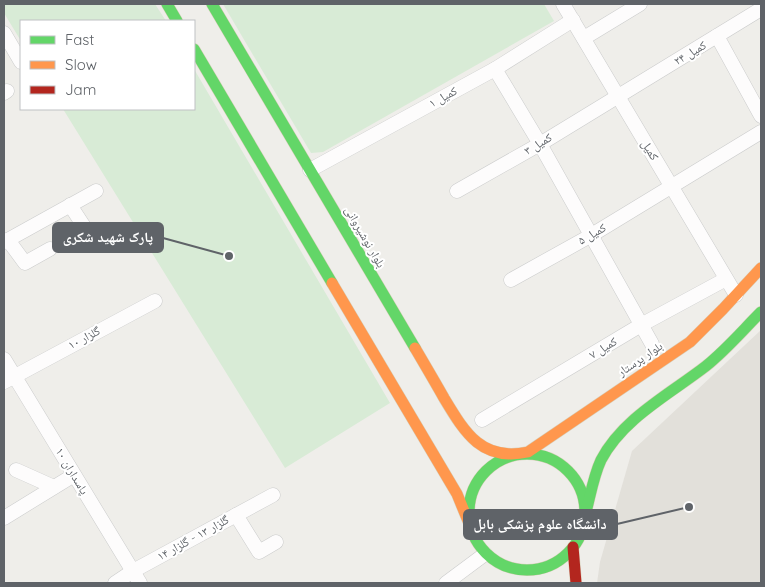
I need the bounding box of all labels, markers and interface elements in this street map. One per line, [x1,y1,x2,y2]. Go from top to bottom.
legend [20,20,195,110]
text: Fast [65,30,94,49]
street label: کمیل ۲۴ [671,37,709,68]
text: Slow [65,55,97,74]
text: Jam [65,80,96,99]
street label: کمیل ۱ [426,83,460,111]
street label: کمیل ۳ [521,129,555,158]
street label: کمیل [638,137,662,163]
street label: بلوار نوشیروانی [341,203,389,270]
street label: کمیل ۵ [575,220,609,248]
callout: پارک شهید شکری [53,223,163,252]
text: پارک شهید شکری [63,228,153,246]
street label: گلزار ۱۰ [65,323,102,352]
street label: کمیل ۷ [586,333,620,362]
street label: بلوار پرستار [613,338,665,380]
street label: پاسداران ١٠ [52,445,93,497]
callout: دانشگاه علوم پزشکی بابل [464,510,617,539]
street label: گلزار ۱۳ - گلزار ۱۴ [154,512,231,563]
text: دانشگاه علوم پزشکی بابل [473,515,607,534]

